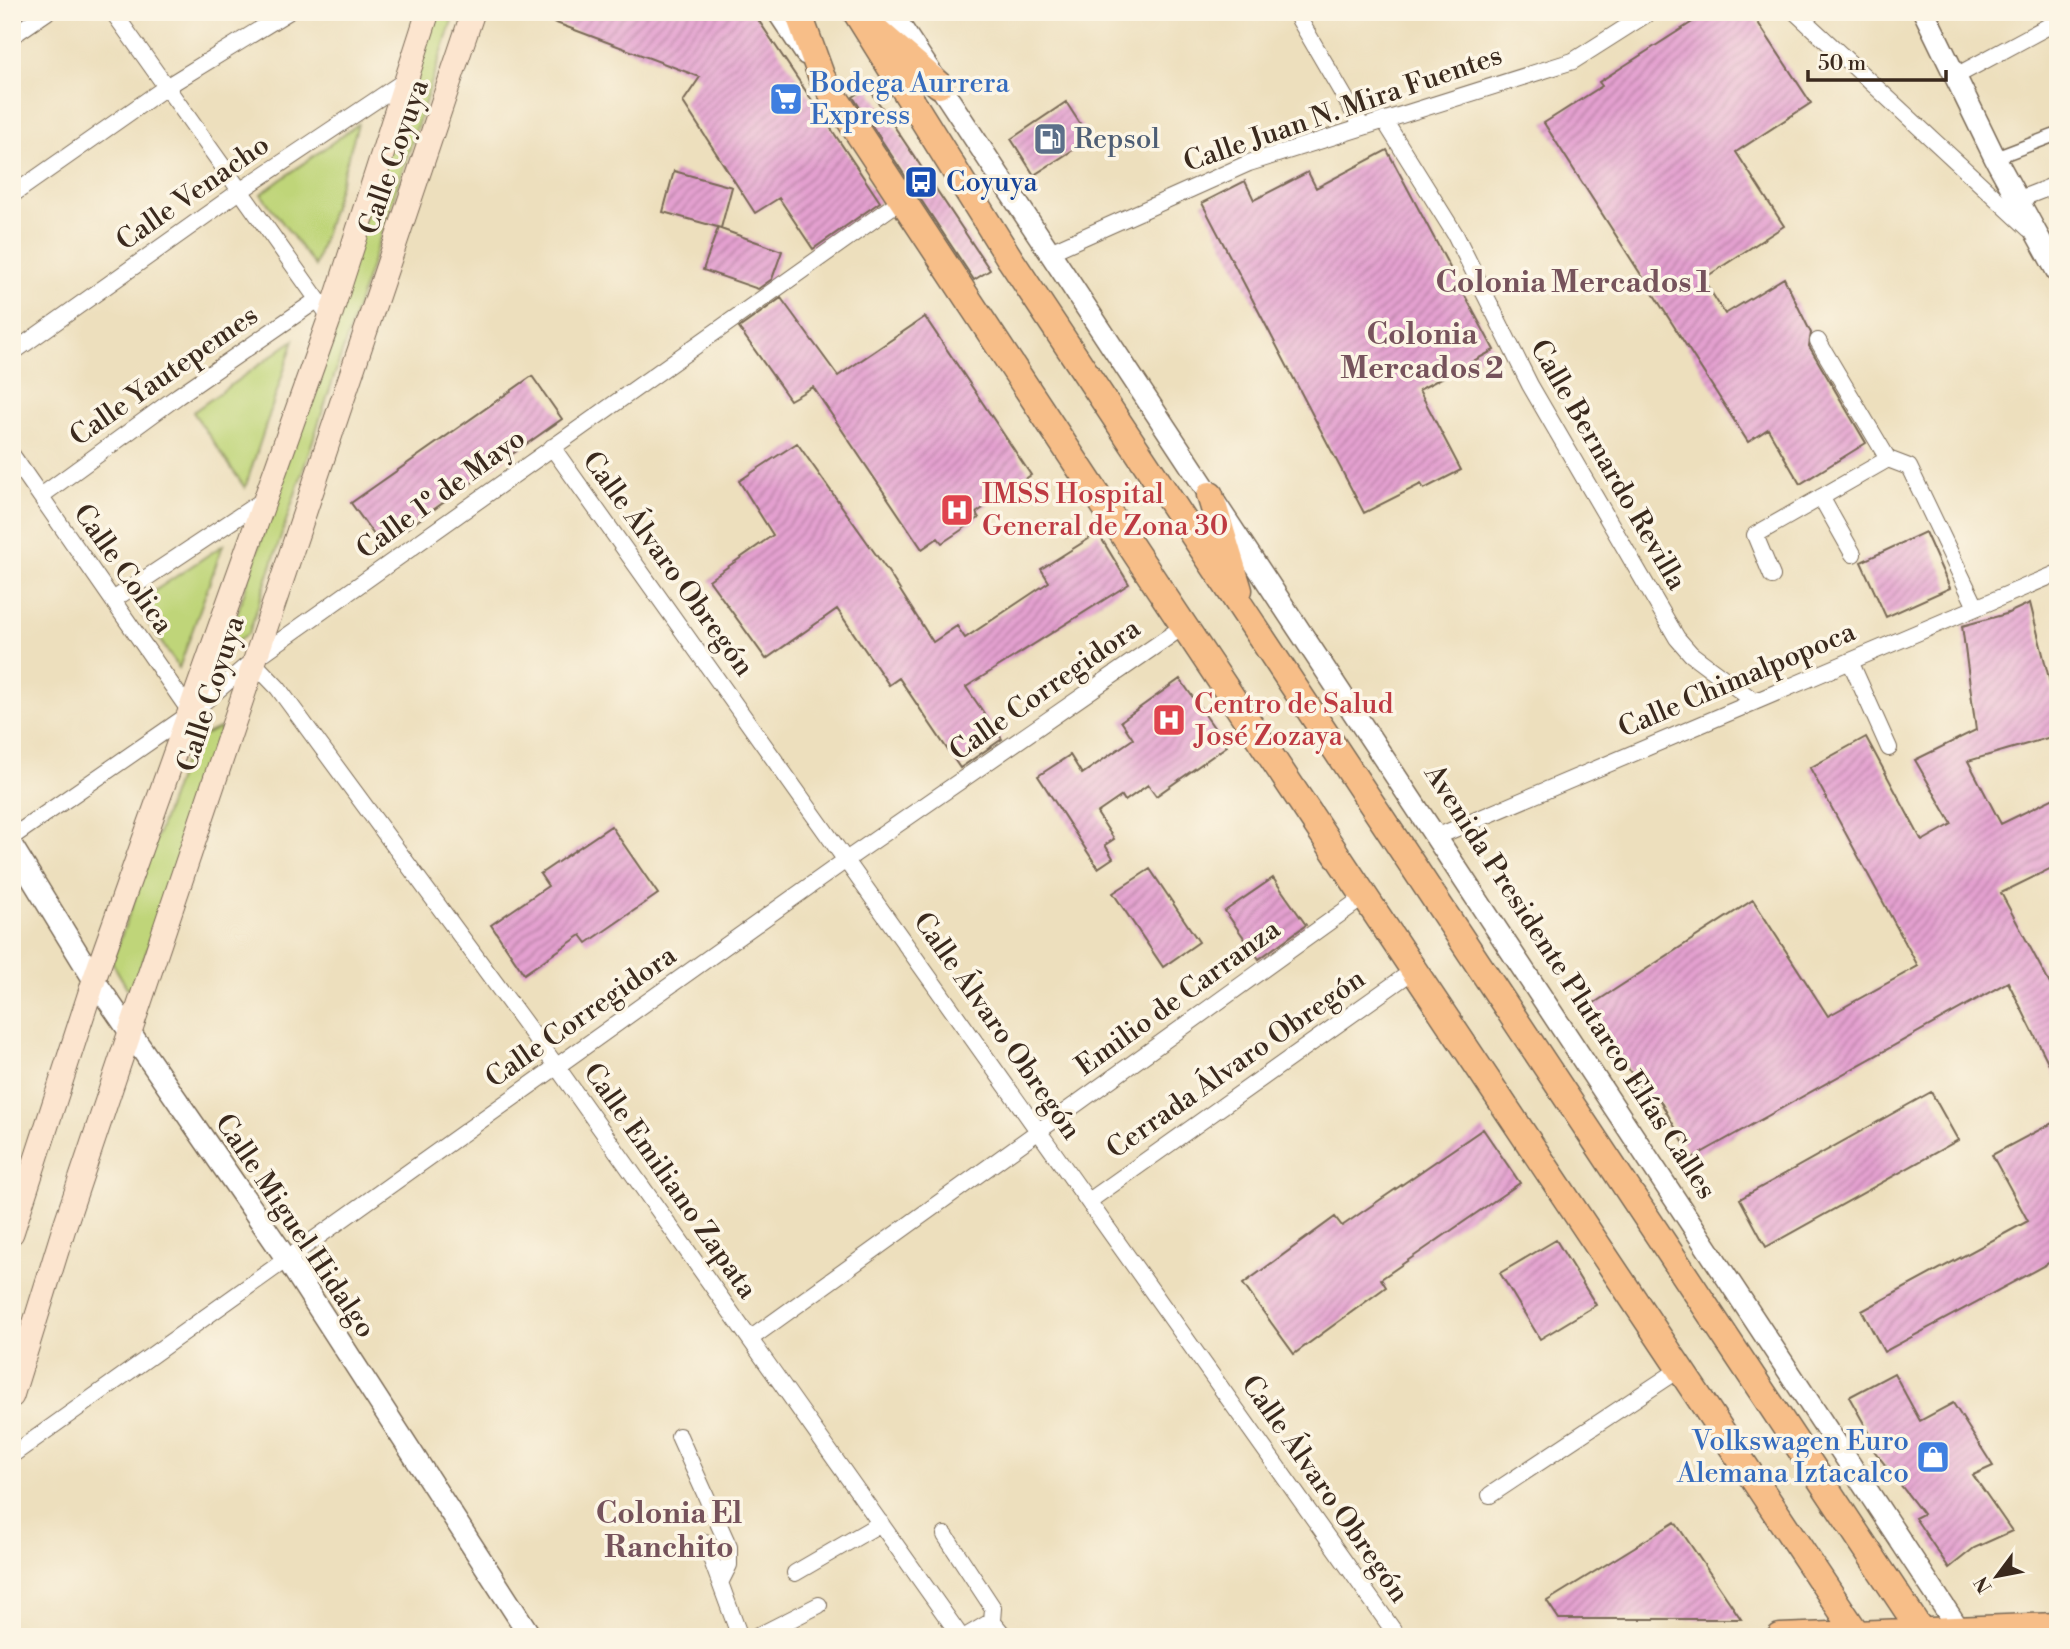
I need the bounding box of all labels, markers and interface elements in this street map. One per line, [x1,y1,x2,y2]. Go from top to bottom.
street label: Calle Juan N. Mira Fuentes [1179,38,1507,180]
scale bar [1808,38,1946,82]
text: 50 m [1818,51,1866,77]
place label: Bodega Aurrera Express [809,66,1011,133]
street label: Calle Coyuya [351,74,437,239]
supermarket icon: Bodega Aurrera Express [767,80,805,118]
fuel station icon: Repsol [1031,120,1069,158]
place label: Repsol [1074,122,1160,157]
street label: Calle Venacho [110,127,276,259]
bus stop icon: Coyuya [902,163,940,201]
place label: Coyuya [946,165,1038,200]
district label: Colonia Mercados 1 [1436,264,1711,302]
street label: Calle Yautepemes [63,298,265,454]
district label: Colonia Mercados 2 [1340,316,1504,388]
street label: Calle Bernardo Revilla [1522,333,1694,597]
street label: Calle 1º de Mayo [350,421,532,567]
street label: Calle Álvaro Obregón [575,443,763,684]
place label: IMSS Hospital General de Zona 30 [982,477,1228,544]
hospital icon: IMSS Hospital General de Zona 30 [938,491,976,529]
street label: Calle Colica [65,497,181,641]
street label: Calle Coyuya [169,611,253,776]
street label: Calle Corregidora [943,611,1148,769]
street label: Calle Chimalpopoca [1613,614,1862,746]
place label: Centro de Salud José Zozaya [1193,687,1394,754]
hospital icon: Centro de Salud José Zozaya [1150,701,1188,739]
street label: Avenida Presidente Plutarco Elías Calles [1416,757,1724,1206]
street label: Calle Álvaro Obregón [905,904,1090,1147]
street label: Emilio de Carranza [1069,912,1288,1084]
street label: Calle Corregidora [479,938,684,1096]
street label: Cerrada Álvaro Obregón [1099,960,1372,1167]
street label: Calle Emiliano Zapata [575,1056,765,1306]
street label: Calle Miguel Hidalgo [207,1107,383,1345]
street label: Calle Álvaro Obregón [1233,1367,1418,1610]
place label: Volkswagen Euro Alemana Iztacalco [1676,1424,1909,1491]
shop icon: Volkswagen Euro Alemana Iztacalco [1914,1438,1952,1476]
district label: Colonia El Ranchito [596,1495,742,1567]
north arrow [1962,1540,2032,1610]
text: N [1969,1572,1998,1597]

